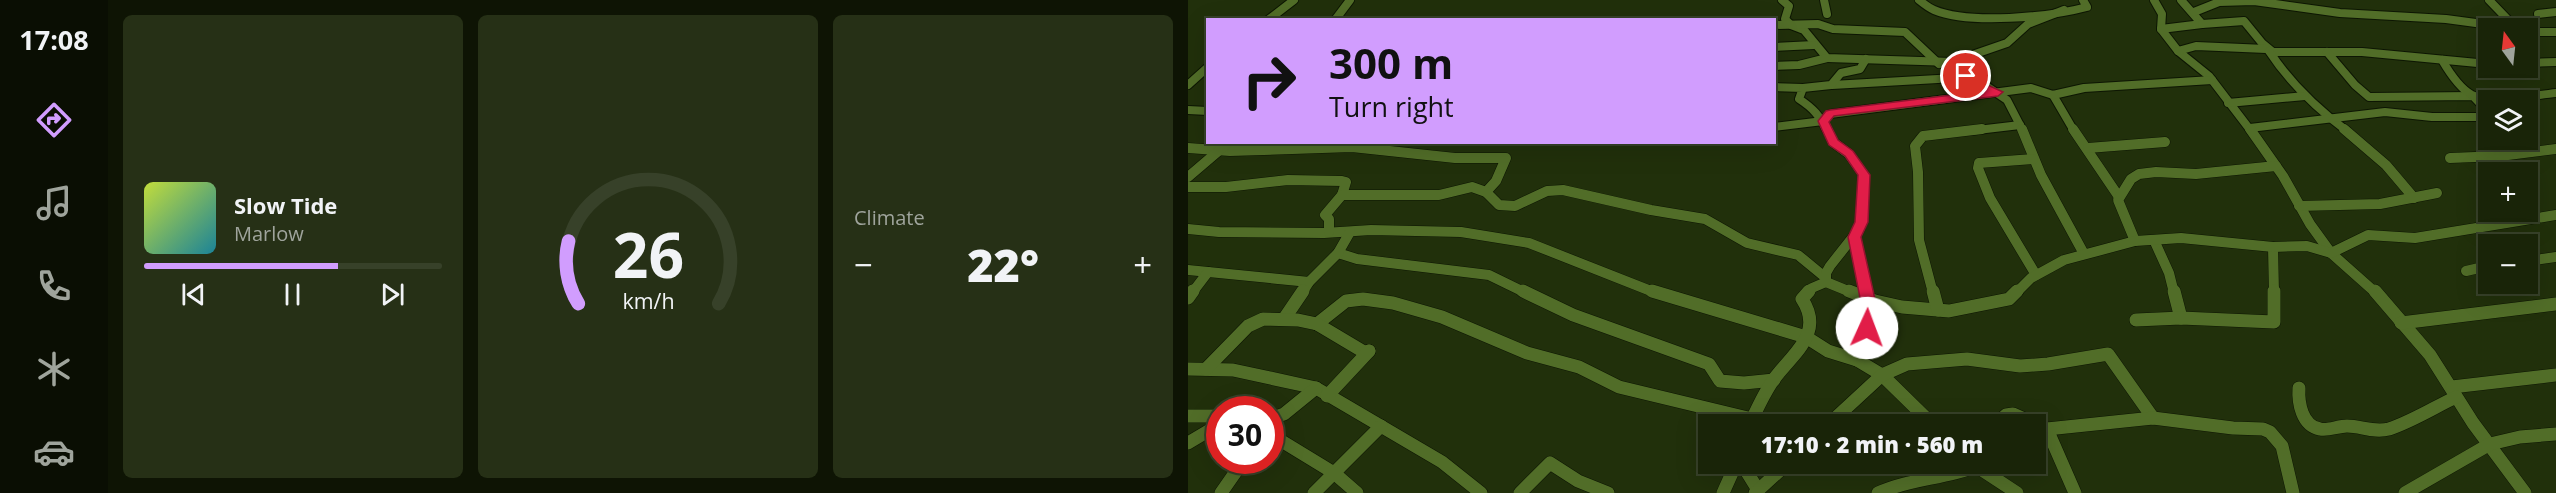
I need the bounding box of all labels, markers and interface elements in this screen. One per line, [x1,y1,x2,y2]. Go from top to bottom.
north arrow [2478,18,2538,78]
map controls [2478,18,2538,294]
text: 17:08 [19,21,89,58]
text: 300 m [1329,34,1453,91]
icon: right [1230,42,1308,120]
pin [1940,50,1991,101]
icon: arrive [1949,59,1982,92]
text: Turn right [1329,88,1454,125]
button: layers [2478,90,2538,150]
icon: directions [33,99,75,141]
button: + [2478,162,2538,222]
icon: music [33,182,75,224]
text: Slow Tide [234,190,337,220]
text: Climate [854,204,925,231]
text: 26 [612,211,684,296]
text: Marlow [234,220,304,247]
text: 22° [967,234,1039,295]
button: − [2478,234,2538,294]
text: − [854,242,873,287]
text: + [1133,242,1152,287]
icon: phone [33,265,75,307]
icon: previous [177,278,210,311]
icon: pause [276,278,309,311]
icon: next [376,278,409,311]
text: km/h [622,286,674,315]
position arrow [1835,296,1899,360]
icon: climate [33,348,75,390]
speed limit sign: 30 [1206,396,1284,474]
text: 17:10 · 2 min · 560 m [1761,429,1983,459]
icon: car [33,431,75,473]

